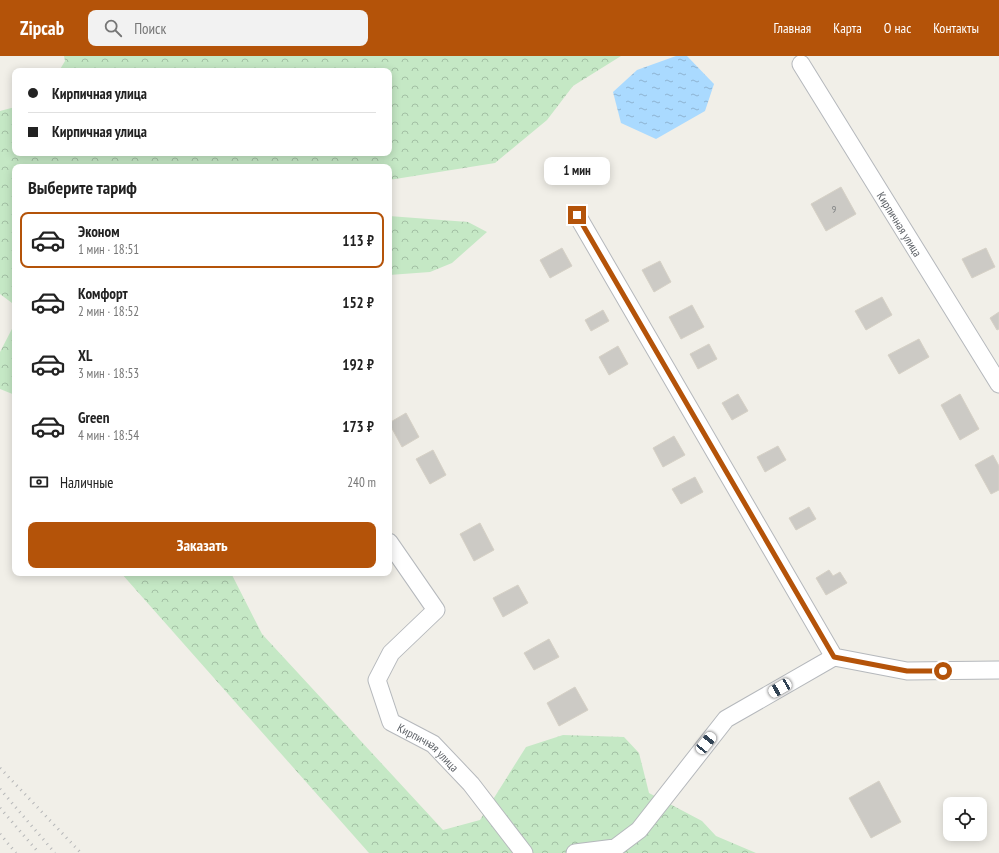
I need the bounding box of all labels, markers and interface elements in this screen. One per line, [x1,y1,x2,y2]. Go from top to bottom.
search box [88,10,368,46]
text: Zipcab [20,16,64,40]
icon: search [102,17,124,39]
text: Поиск [134,19,166,38]
text: Главная [773,19,811,37]
text: Карта [833,19,862,37]
text: О нас [884,19,911,37]
text: Контакты [933,19,979,37]
text: Кирпичная улица [52,84,147,103]
text: Кирпичная улица [52,122,147,141]
callout: 1 мин [544,157,610,185]
text: 1 мин [563,162,591,179]
text: Выберите тариф [28,176,137,199]
street label: Кирпичная улица [874,189,926,259]
house number: 9 [832,203,836,216]
route end [568,206,586,224]
icon: car [30,222,66,258]
text: Эконом [78,222,119,241]
text: 113 ₽ [342,231,374,250]
text: 1 мин · 18:51 [78,241,139,258]
icon: car [30,284,66,320]
text: Комфорт [78,284,128,303]
text: 152 ₽ [342,293,374,312]
text: 2 мин · 18:52 [78,303,139,320]
icon: car [30,346,66,382]
text: XL [78,346,92,365]
text: 192 ₽ [342,355,374,374]
text: 3 мин · 18:53 [78,365,139,382]
icon: car [30,408,66,444]
text: Green [78,408,110,427]
text: 173 ₽ [342,417,374,436]
text: 4 мин · 18:54 [78,427,139,444]
icon: cash [28,471,50,493]
text: Наличные [60,473,113,492]
text: 240 m [347,474,376,491]
button: Заказать [28,522,376,568]
route start [934,662,952,680]
car [767,677,793,699]
street label: Кирпичная улица [395,719,462,774]
car [694,730,718,756]
map controls [943,797,987,841]
button: locate [943,797,987,841]

